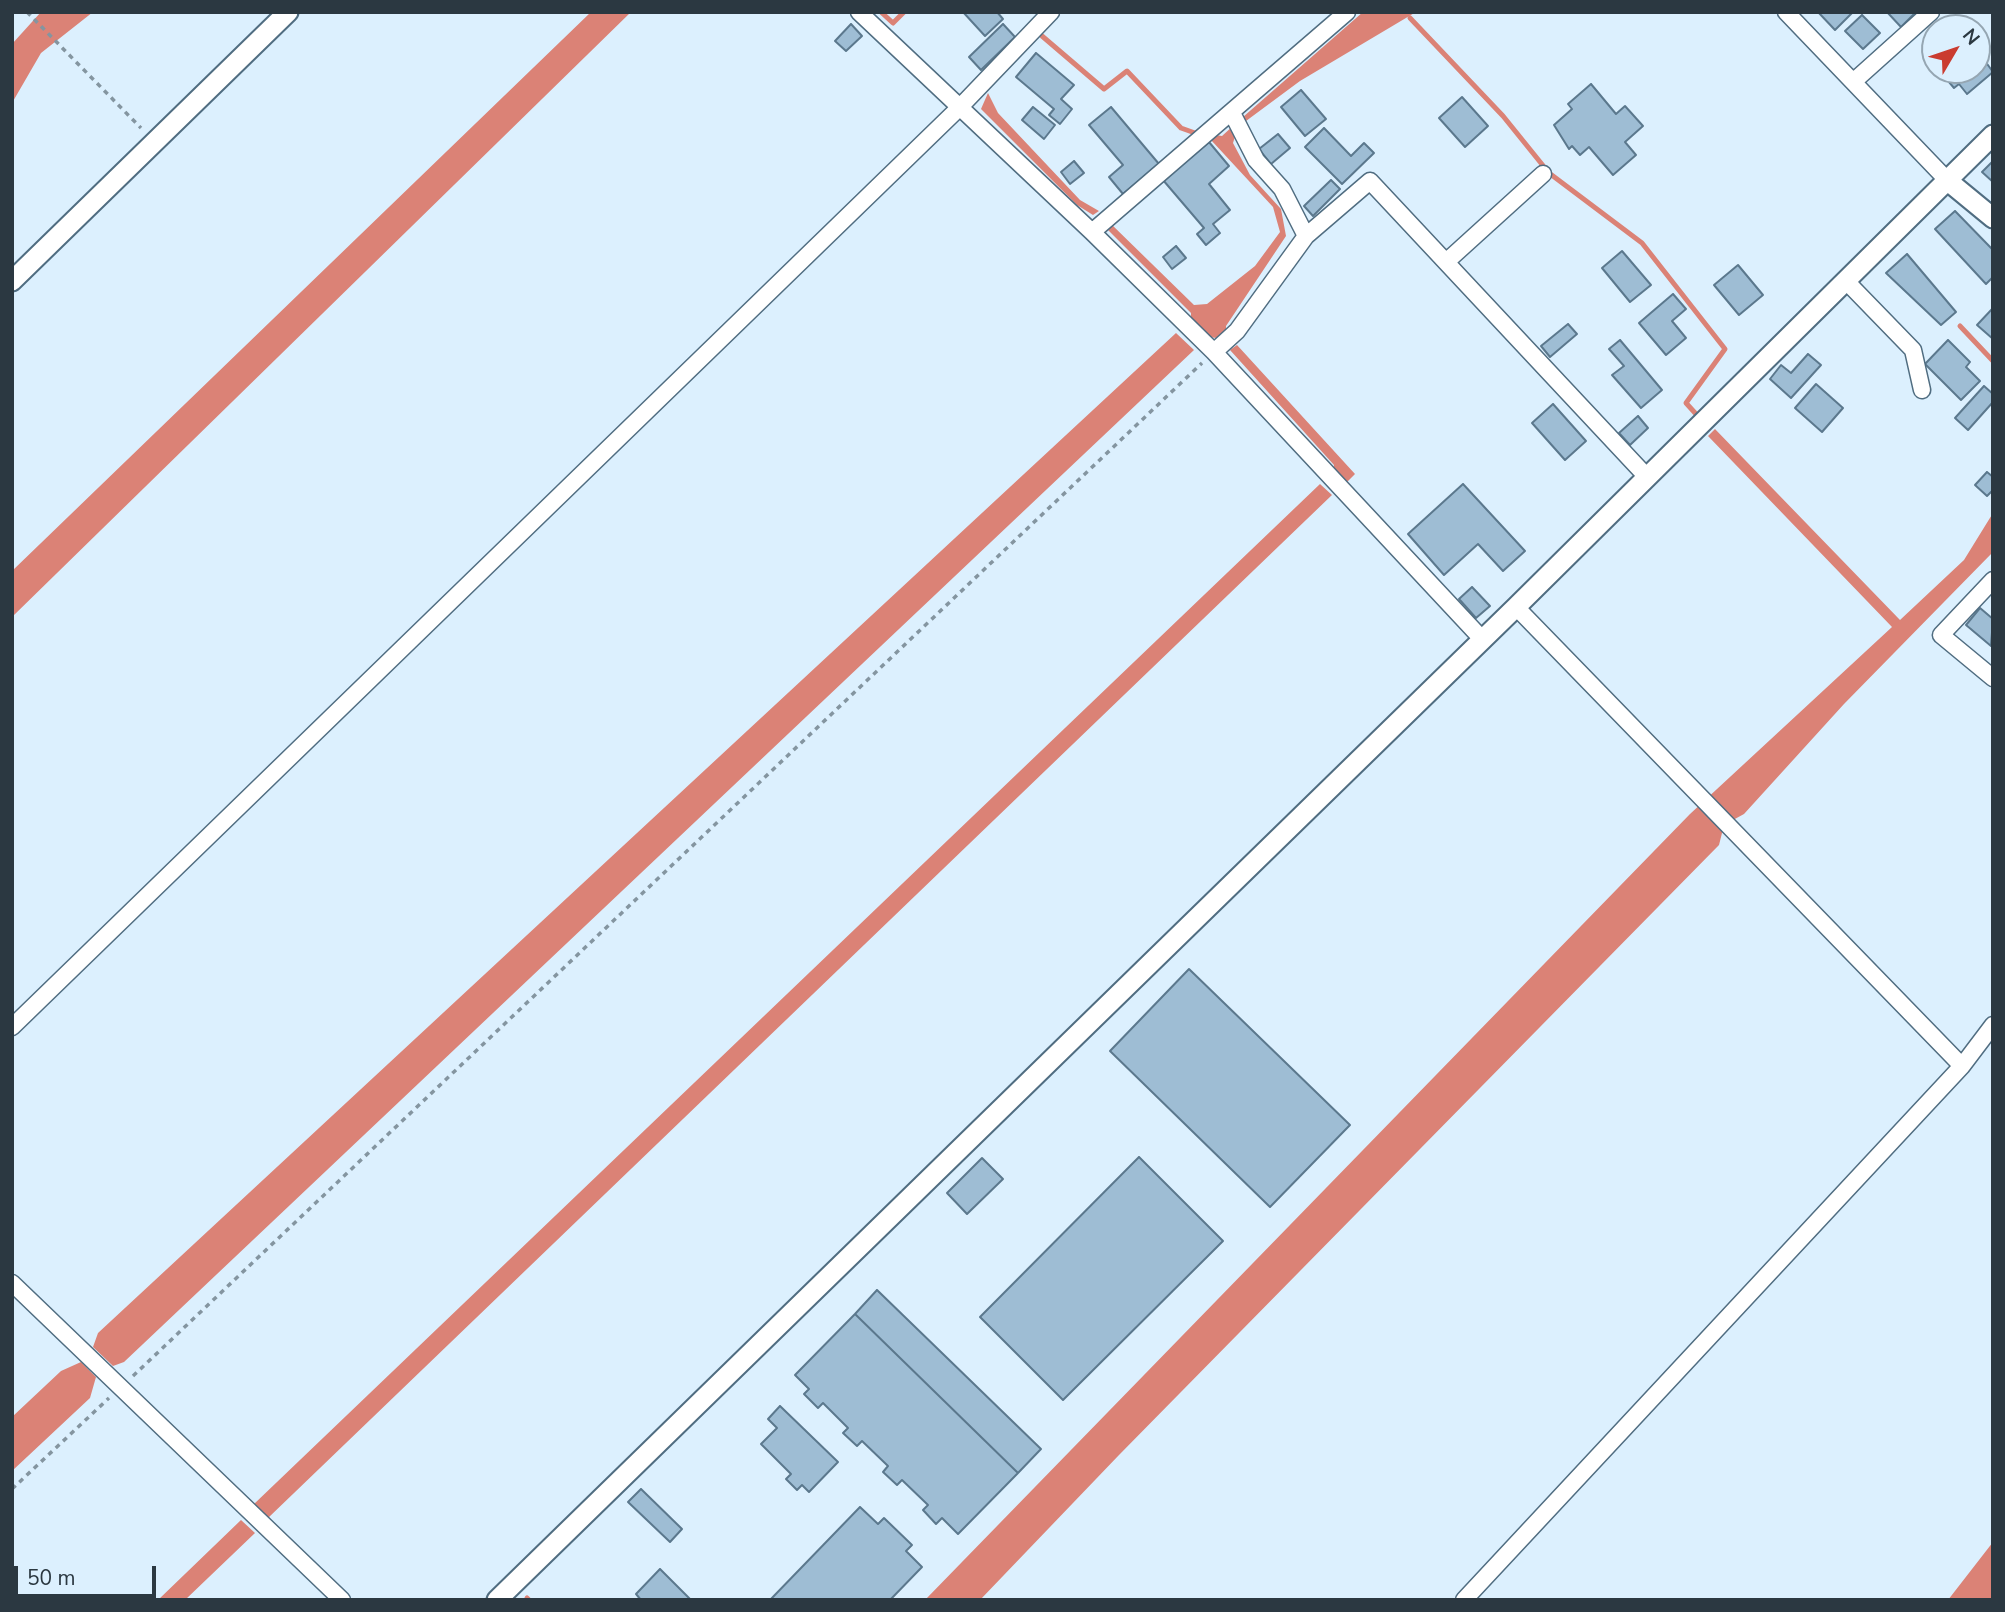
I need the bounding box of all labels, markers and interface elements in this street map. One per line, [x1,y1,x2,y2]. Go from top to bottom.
north arrow [1921,14,1991,84]
text: N [1956,23,1985,51]
scale bar [18,1552,159,1596]
text: 50 m [27,1564,76,1592]

